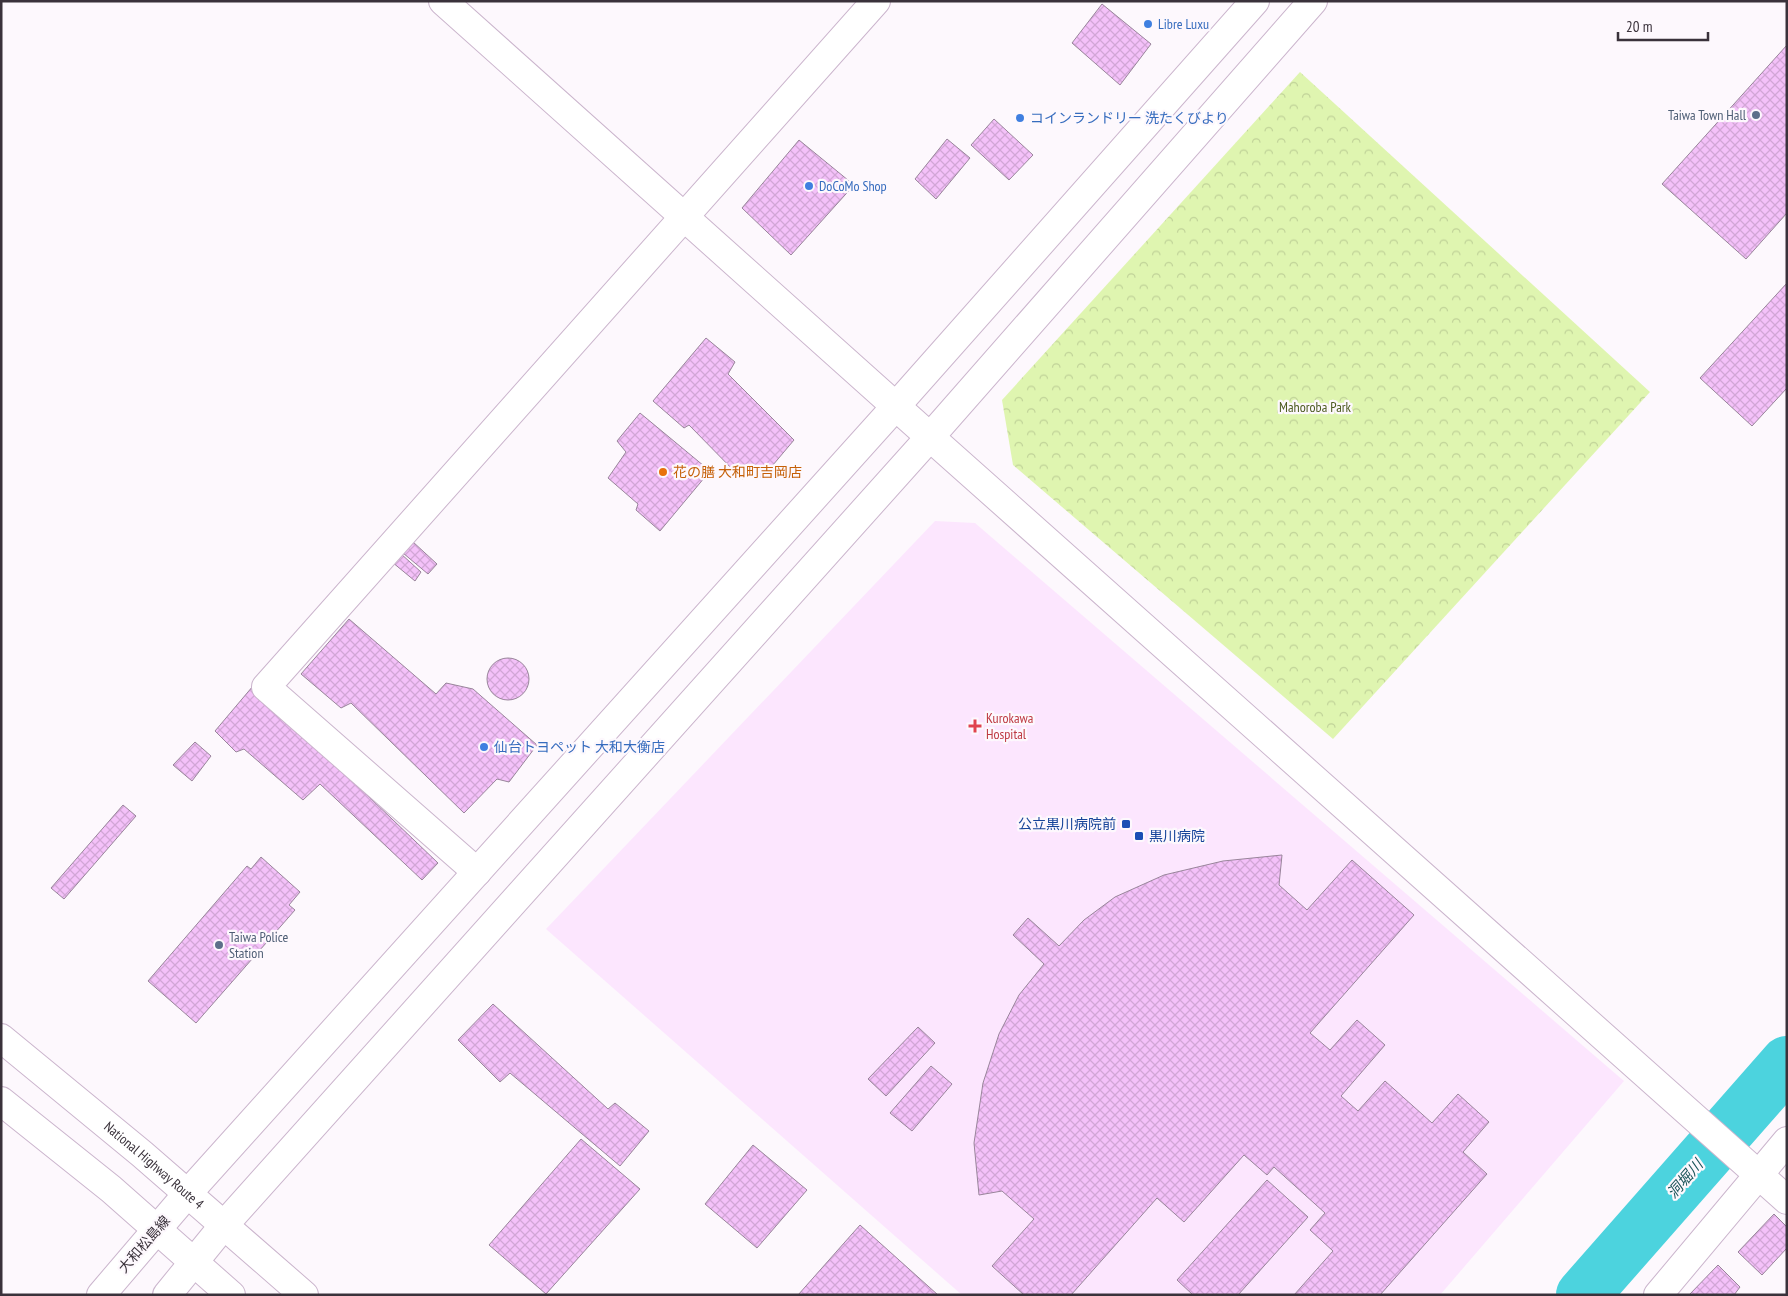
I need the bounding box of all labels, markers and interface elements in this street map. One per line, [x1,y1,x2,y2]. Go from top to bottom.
scale bar [1618,10,1708,42]
place label: Libre Luxu [1158,15,1209,33]
text: 20 m [1626,17,1652,36]
marker: Libre Luxu [1142,18,1154,30]
place label: Taiwa Town Hall [1668,106,1747,124]
place label: コインランドリー 洗たくびより [1030,109,1229,127]
marker: Taiwa Town Hall [1750,109,1762,121]
marker: コインランドリー 洗たくびより [1014,112,1026,124]
place label: DoCoMo Shop [819,177,887,195]
marker: DoCoMo Shop [803,180,815,192]
park label: Mahoroba Park [1279,398,1352,416]
place label: 花の膳 大和町吉岡店 [673,463,802,481]
marker: 花の膳 大和町吉岡店 [657,466,669,478]
place label: Kurokawa Hospital [986,709,1033,743]
marker: Kurokawa Hospital [968,719,982,733]
place label: 仙台トヨペット 大和大衡店 [494,738,665,756]
marker: 仙台トヨペット 大和大衡店 [478,741,490,753]
place label: 公立黒川病院前 [1018,815,1116,833]
marker: 公立黒川病院前 [1120,818,1132,830]
place label: 黒川病院 [1149,827,1205,845]
marker: 黒川病院 [1133,830,1145,842]
place label: Taiwa Police Station [229,928,289,962]
marker: Taiwa Police Station [213,939,225,951]
street label: National Highway Route 4 [100,1118,208,1213]
water label: 洞堀川 [1663,1154,1708,1202]
street label: 大和松島線 [114,1212,174,1276]

